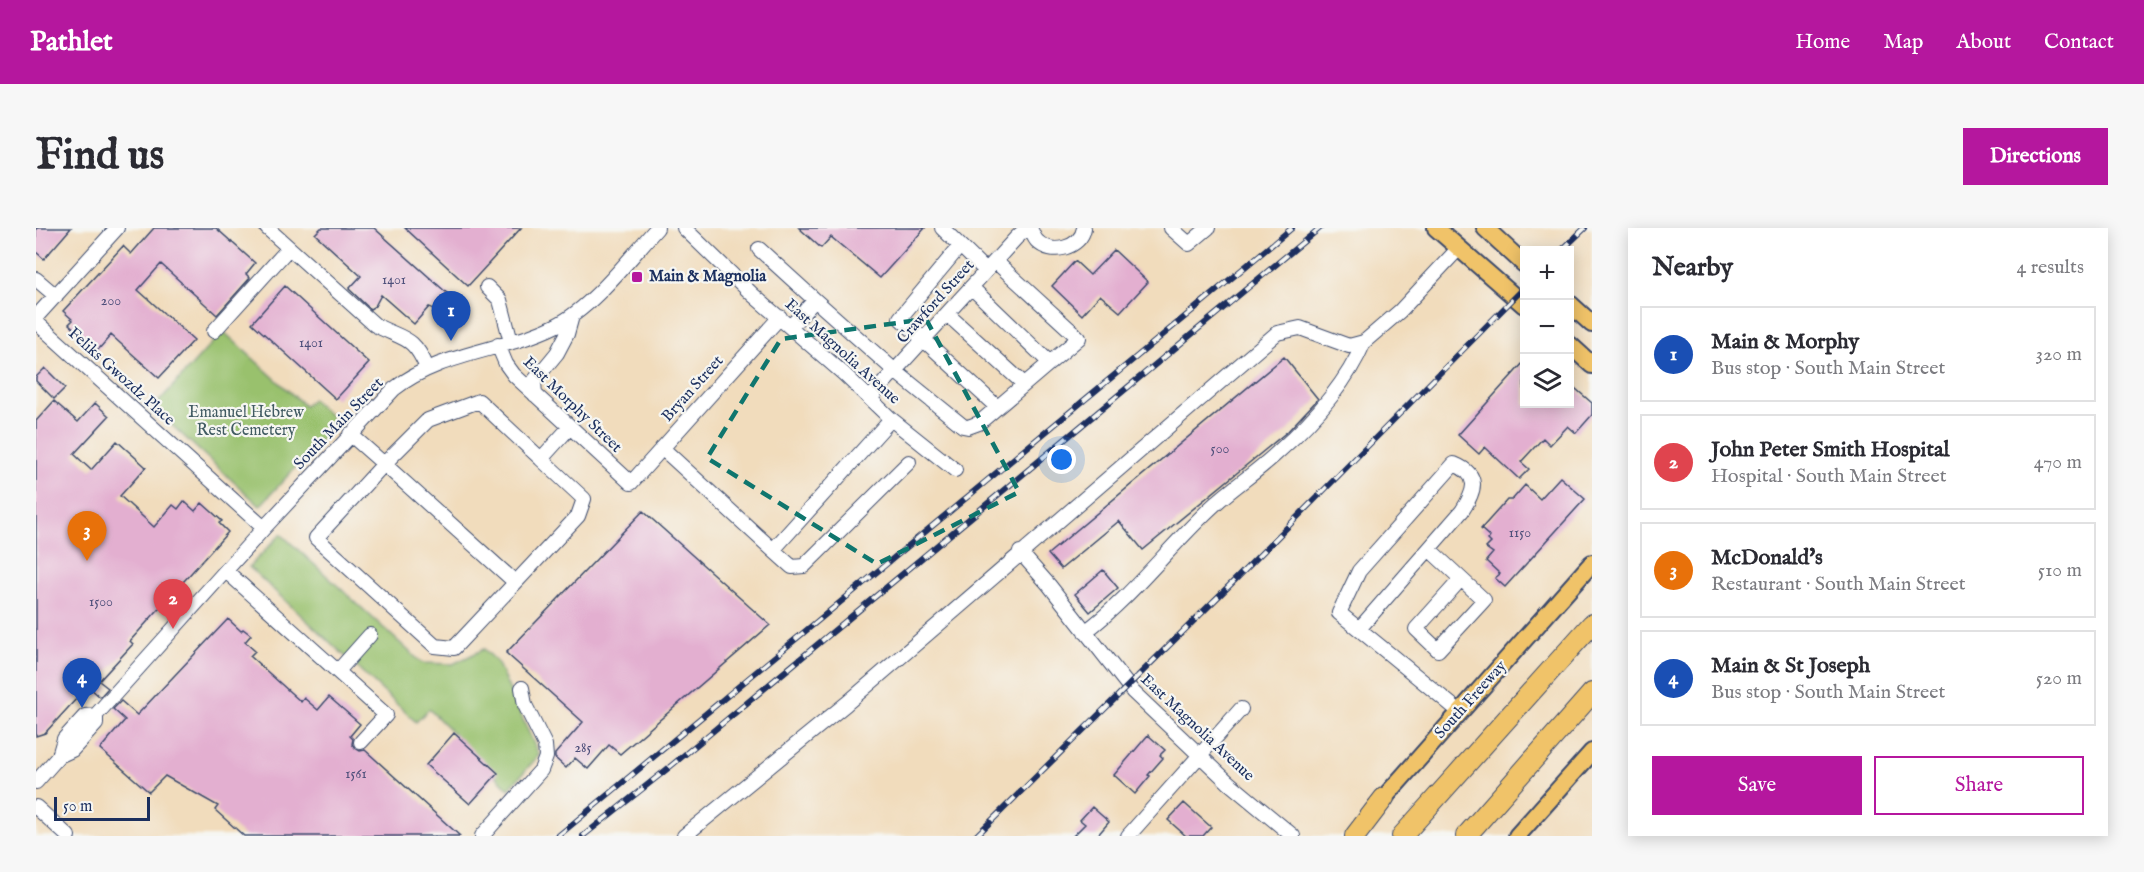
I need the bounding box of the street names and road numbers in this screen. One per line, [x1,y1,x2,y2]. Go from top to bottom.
street label: Crawford Street [893,255,979,348]
street label: East Magnolia Avenue [780,295,904,409]
street label: Feliks Gwozdz Place [63,324,179,430]
street label: Bryan Street [658,351,728,426]
street label: East Morphy Street [518,353,626,458]
street label: South Main Street [290,373,388,474]
street label: South Freeway [1431,657,1511,743]
street label: East Magnolia Avenue [1136,670,1258,786]

